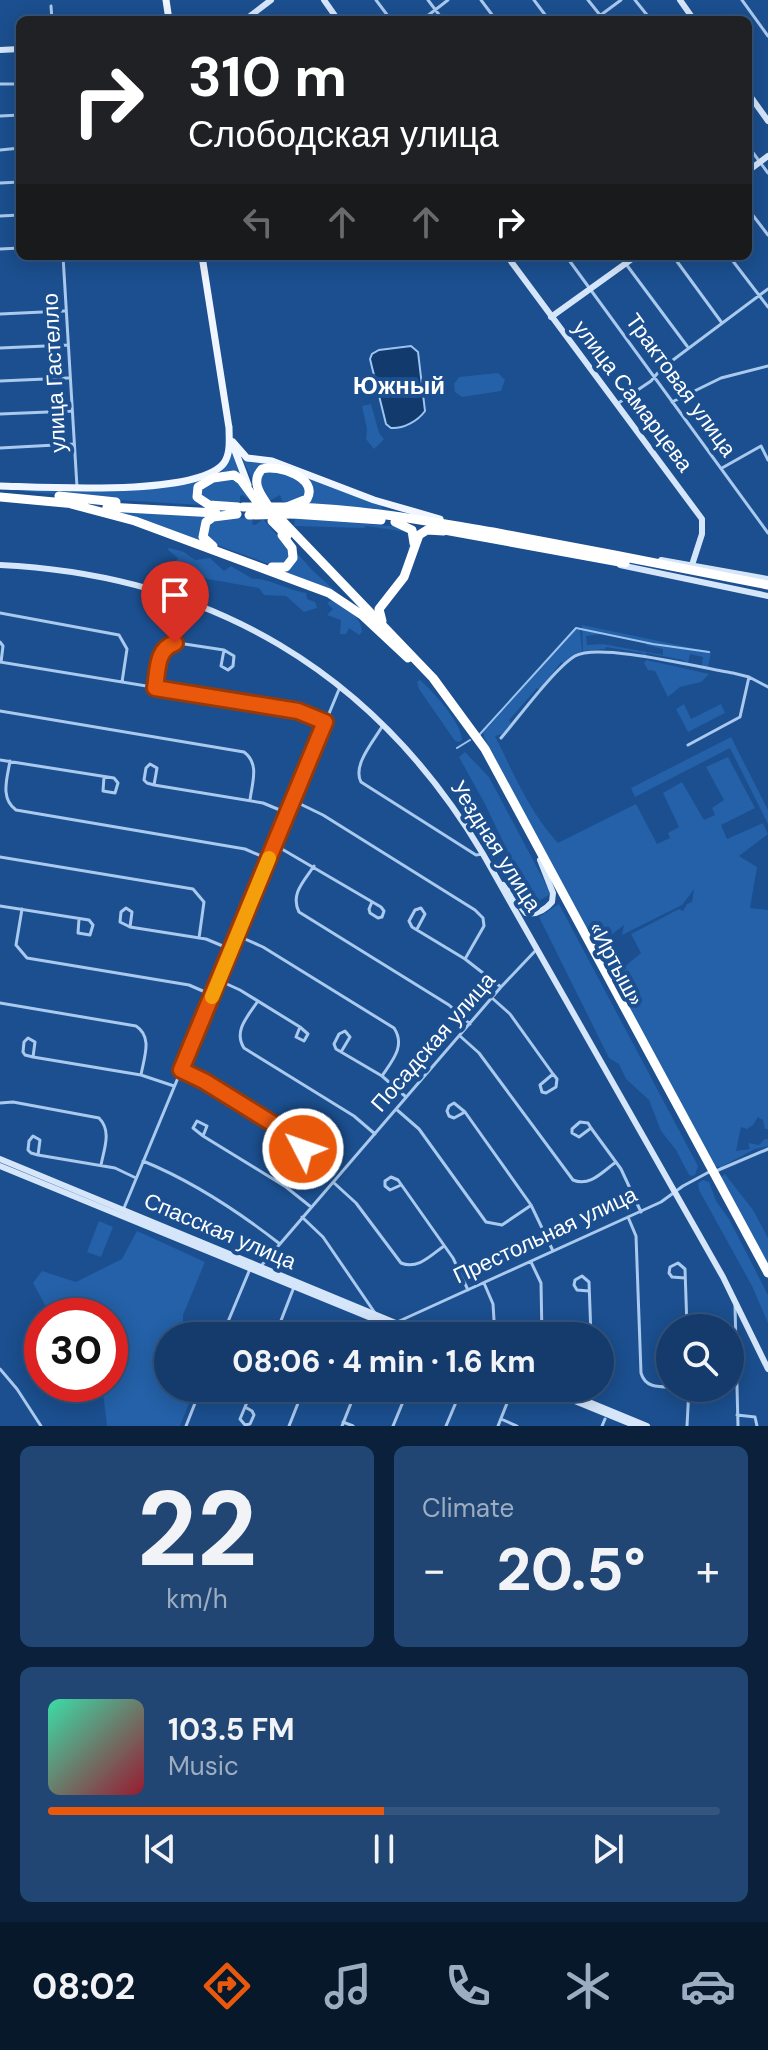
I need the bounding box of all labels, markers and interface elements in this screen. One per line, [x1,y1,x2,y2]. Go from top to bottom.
text: 310 m [188,40,347,113]
icon: right [56,48,160,152]
text: Слободская улица [188,111,499,158]
icon: left [236,200,280,244]
icon: ahead [320,200,364,244]
icon: ahead [404,200,448,244]
icon: right [488,200,532,244]
street label: улица Гастелло [35,292,73,454]
street label: Трактовая улица [619,307,743,463]
street label: улица Самарцева [566,314,700,478]
district label: Южный [353,370,445,401]
pin [141,561,209,643]
icon: arrive [153,573,197,617]
street label: Уездная улица [444,775,548,918]
street label: «Иртыш» [582,917,650,1011]
street label: Посадская улица [364,966,502,1118]
position arrow [261,1107,345,1191]
street label: Престольная улица [448,1179,642,1290]
street label: Спасская улица [139,1186,301,1276]
speed limit sign: 30 [24,1298,128,1402]
map controls [656,1314,744,1402]
button: search [656,1314,744,1402]
text: 08:06 · 4 min · 1.6 km [232,1342,536,1381]
text: 22 [137,1462,257,1597]
text: Climate [422,1491,514,1525]
text: 20.5° [496,1530,646,1609]
text: − [422,1541,446,1599]
text: + [696,1541,720,1599]
text: km/h [166,1582,228,1616]
text: 103.5 FM [168,1710,295,1749]
text: Music [168,1749,239,1783]
icon: previous [138,1827,182,1871]
icon: pause [362,1827,406,1871]
icon: next [586,1827,630,1871]
icon: directions [199,1958,255,2014]
icon: music [320,1958,376,2014]
icon: phone [440,1958,496,2014]
icon: climate [560,1958,616,2014]
icon: car [680,1958,736,2014]
text: 08:02 [32,1963,135,2010]

